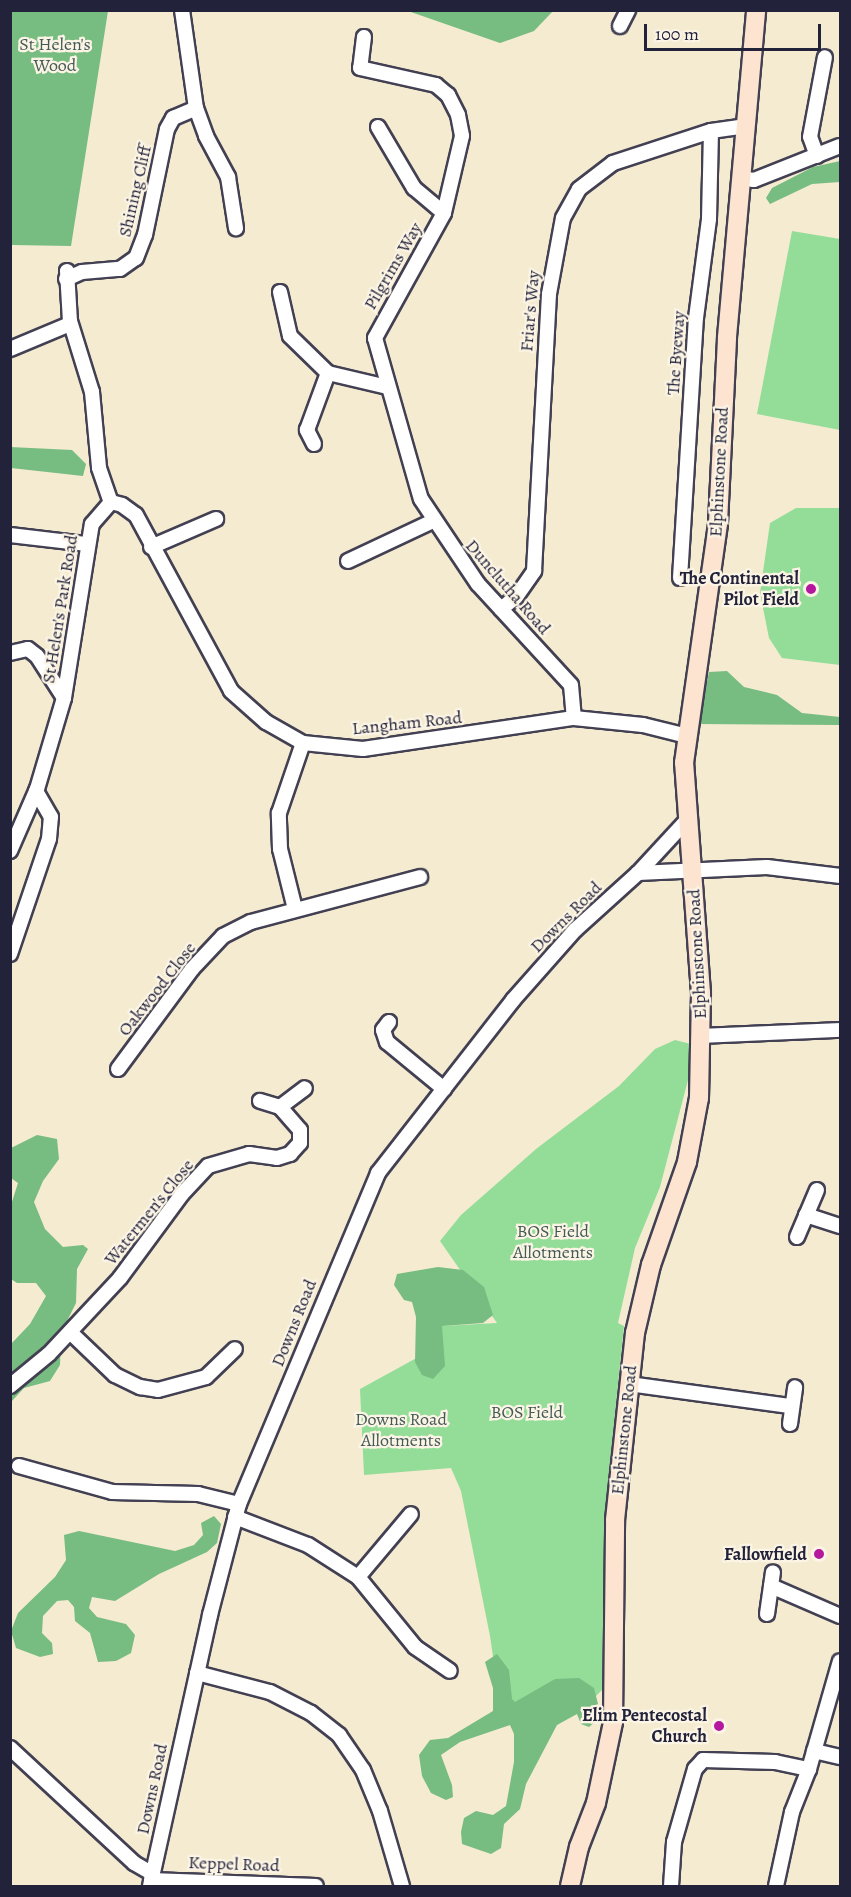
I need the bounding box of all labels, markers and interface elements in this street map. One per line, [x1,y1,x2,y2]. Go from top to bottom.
scale bar [647,12,824,50]
text: 100 m [655,22,699,46]
park label: St Helen's Wood [19,34,91,76]
street label: Shining Cliff [114,143,156,239]
street label: Pilgrims Way [359,218,427,314]
street label: Friar's Way [516,269,544,353]
street label: The Byeway [662,310,690,396]
street label: Elphinstone Road [705,406,733,538]
street label: St Helen's Park Road [38,533,82,685]
street label: Dunclutha Road [461,535,555,639]
place label: The Continental Pilot Field [680,568,799,610]
marker: The Continental Pilot Field [804,582,818,596]
street label: Langham Road [351,706,463,740]
street label: Downs Road [526,877,606,957]
street label: Elphinstone Road [683,888,711,1020]
street label: Oakwood Close [114,938,200,1040]
street label: Watermen's Close [100,1155,198,1269]
park label: BOS Field Allotments [513,1221,593,1264]
street label: Downs Road [267,1276,321,1370]
street label: Elphinstone Road [606,1364,642,1496]
park label: BOS Field [491,1401,563,1423]
park label: Downs Road Allotments [355,1409,447,1452]
place label: Fallowfield [724,1543,807,1565]
marker: Fallowfield [812,1547,826,1561]
place label: Elim Pentecostal Church [582,1705,707,1748]
marker: Elim Pentecostal Church [712,1719,726,1733]
street label: Downs Road [132,1742,172,1836]
street label: Keppel Road [188,1852,280,1876]

